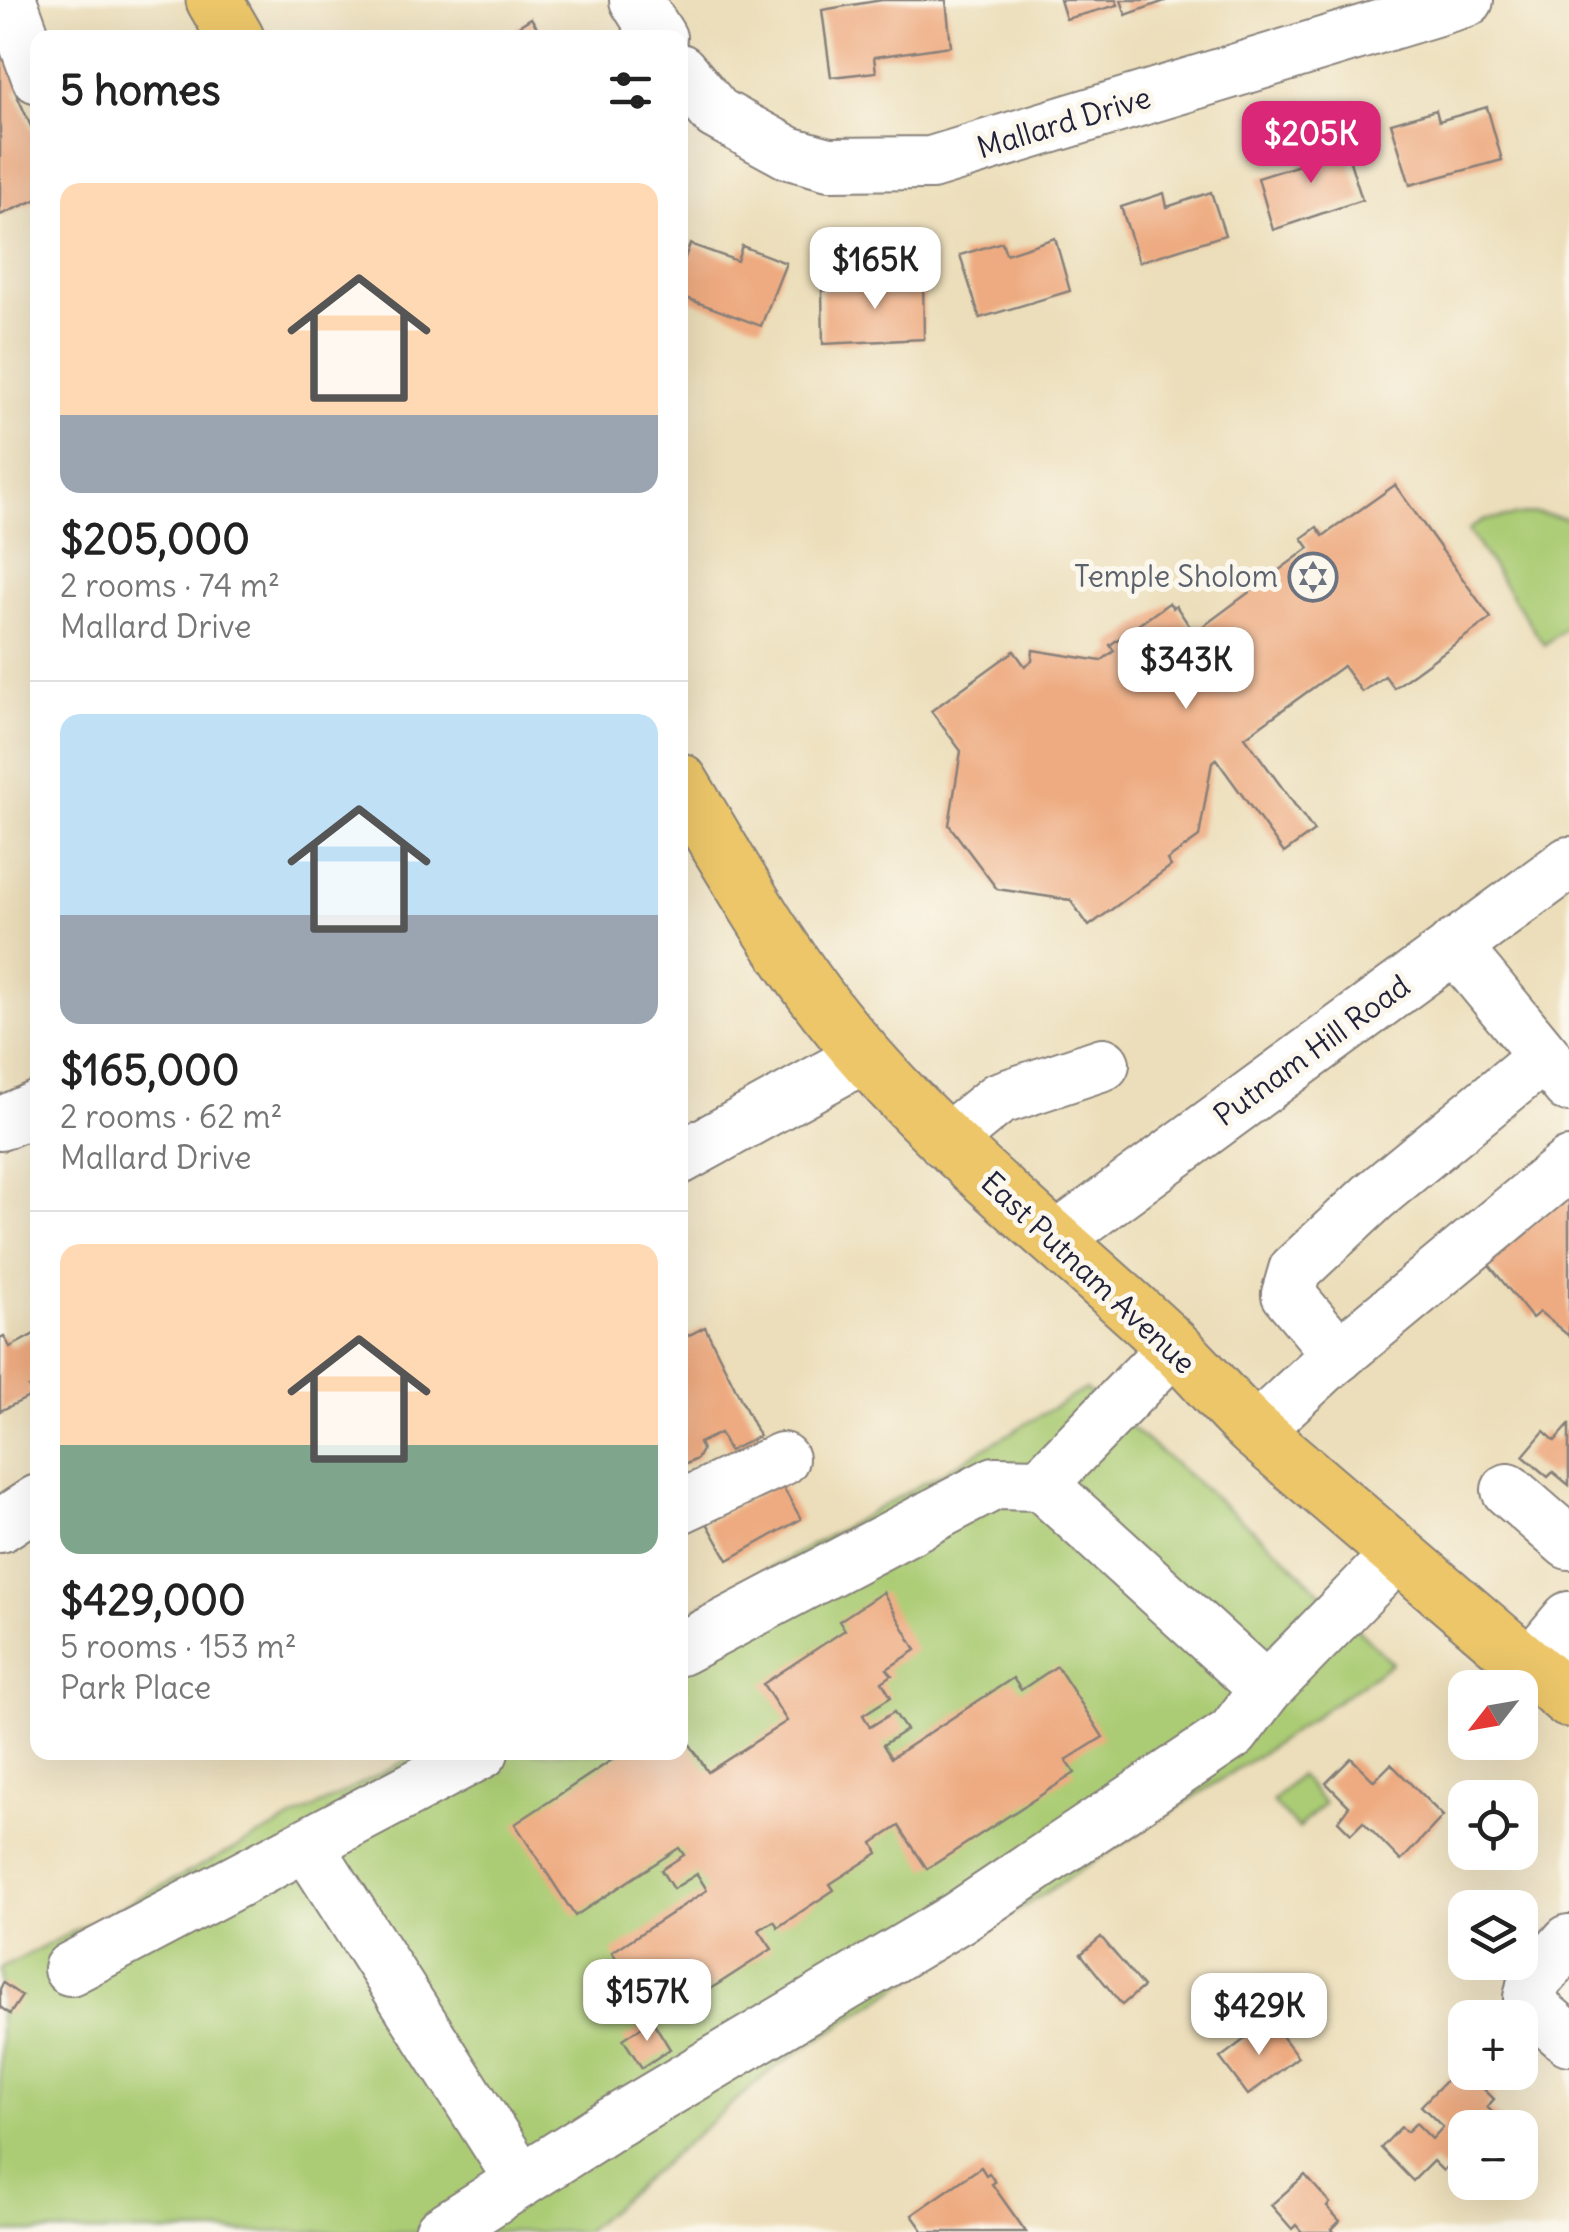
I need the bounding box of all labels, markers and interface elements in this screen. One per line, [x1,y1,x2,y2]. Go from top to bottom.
icon: filters [603,63,658,118]
text: 5 homes [60,64,221,116]
street label: Mallard Drive [972,78,1155,166]
pin: $205K [1241,101,1381,186]
text: $205K [1264,113,1358,154]
pin: $165K [805,227,945,312]
text: $165K [832,239,918,280]
icon: home [269,248,449,428]
text: $205,000 [60,513,250,565]
synagogue icon: Temple Sholom [1287,551,1339,603]
place label: Temple Sholom [1074,557,1278,595]
text: 2 rooms · 74 m² [60,565,280,606]
text: Mallard Drive [60,606,251,647]
pin: $343K [1116,627,1256,712]
text: $343K [1140,639,1232,680]
icon: home [269,779,449,959]
street label: Putnam Hill Road [1206,966,1417,1134]
text: $165,000 [60,1044,239,1096]
text: 2 rooms · 62 m² [60,1096,283,1137]
text: Mallard Drive [60,1137,251,1178]
street label: East Putnam Avenue [974,1163,1204,1381]
icon: home [269,1309,449,1489]
text: $429,000 [60,1574,246,1626]
text: 5 rooms · 153 m² [60,1626,297,1667]
text: Park Place [60,1667,211,1708]
north arrow [1448,1670,1538,1760]
map controls [1448,1670,1538,2200]
button: locate [1448,1780,1538,1870]
button: layers [1448,1890,1538,1980]
pin: $157K [577,1959,717,2044]
text: $157K [605,1971,689,2012]
pin: $429K [1189,1973,1329,2058]
text: $429K [1213,1985,1305,2026]
button: + [1448,2000,1538,2090]
button: − [1448,2110,1538,2200]

